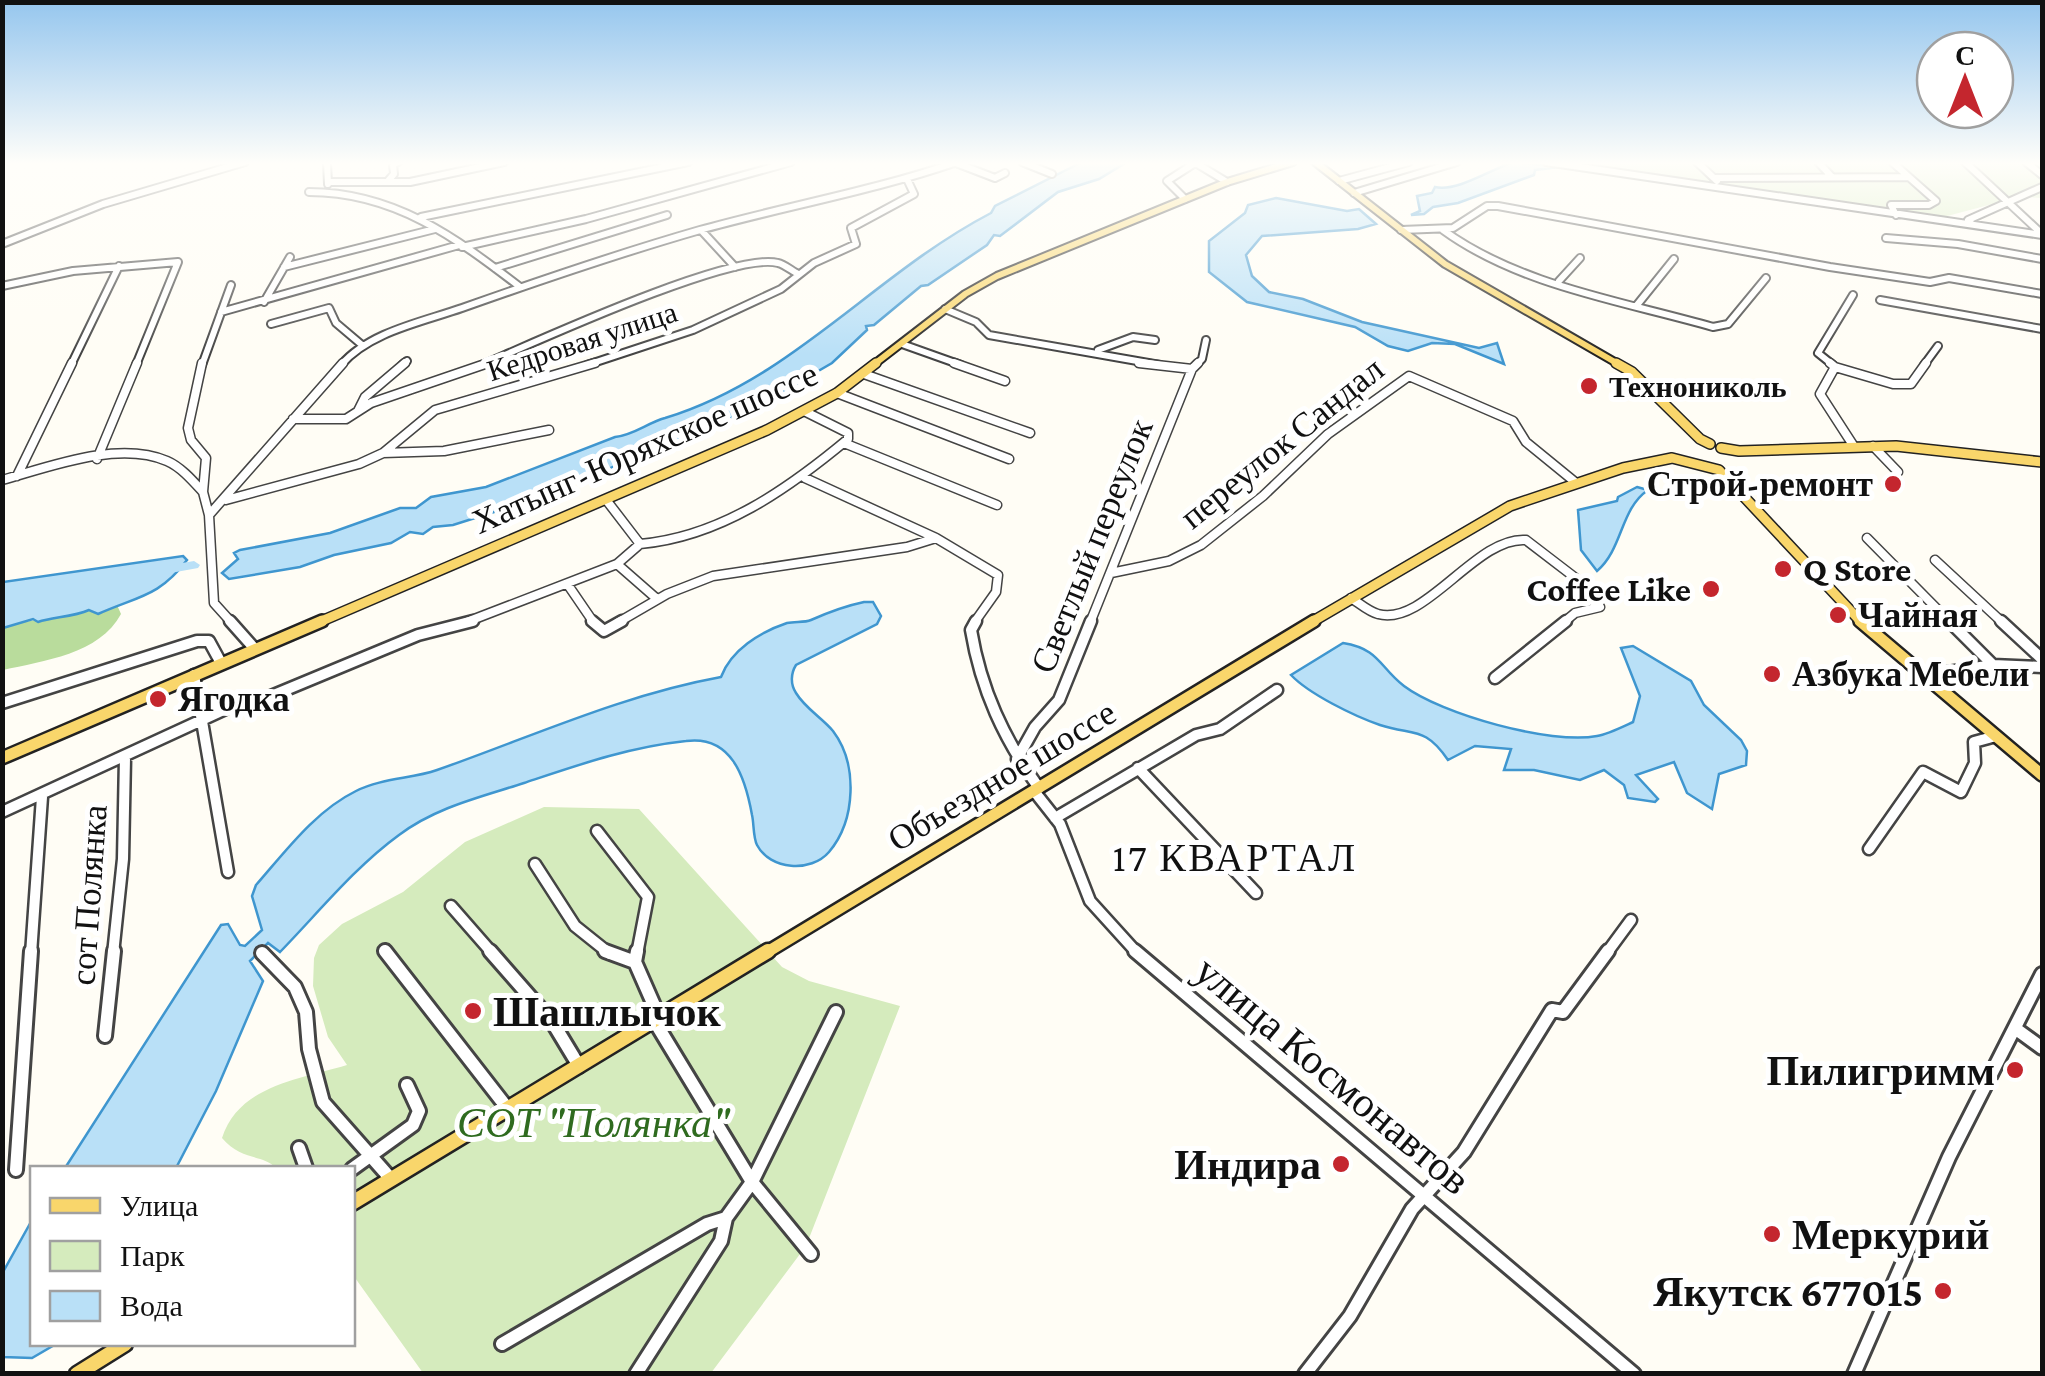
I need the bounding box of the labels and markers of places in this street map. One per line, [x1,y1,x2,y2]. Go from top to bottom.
place label: Технониколь [1609,370,1787,403]
marker: Технониколь [1578,375,1600,397]
place label: Строй-ремонт [1647,465,1873,504]
marker: Строй-ремонт [1882,473,1904,495]
place label: Q Store [1803,550,1911,589]
marker: Q Store [1772,558,1794,580]
place label: Coffee Like [1526,570,1691,609]
marker: Coffee Like [1700,578,1722,600]
place label: Чайная [1858,596,1978,635]
marker: Чайная [1827,604,1849,626]
place label: Азбука Мебели [1792,655,2029,694]
marker: Азбука Мебели [1761,663,1783,685]
place label: Ягодка [178,680,290,719]
marker: Ягодка [147,688,169,710]
place label: Шашлычок [493,988,722,1035]
marker: Шашлычок [462,1000,484,1022]
place label: Пилигримм [1767,1047,1995,1094]
marker: Пилигримм [2004,1059,2026,1081]
place label: Индира [1174,1141,1321,1188]
marker: Индира [1330,1153,1352,1175]
place label: Меркурий [1792,1211,1989,1258]
marker: Меркурий [1761,1223,1783,1245]
place label: Якутск 677015 [1653,1268,1923,1315]
marker: Якутск 677015 [1932,1280,1954,1302]

